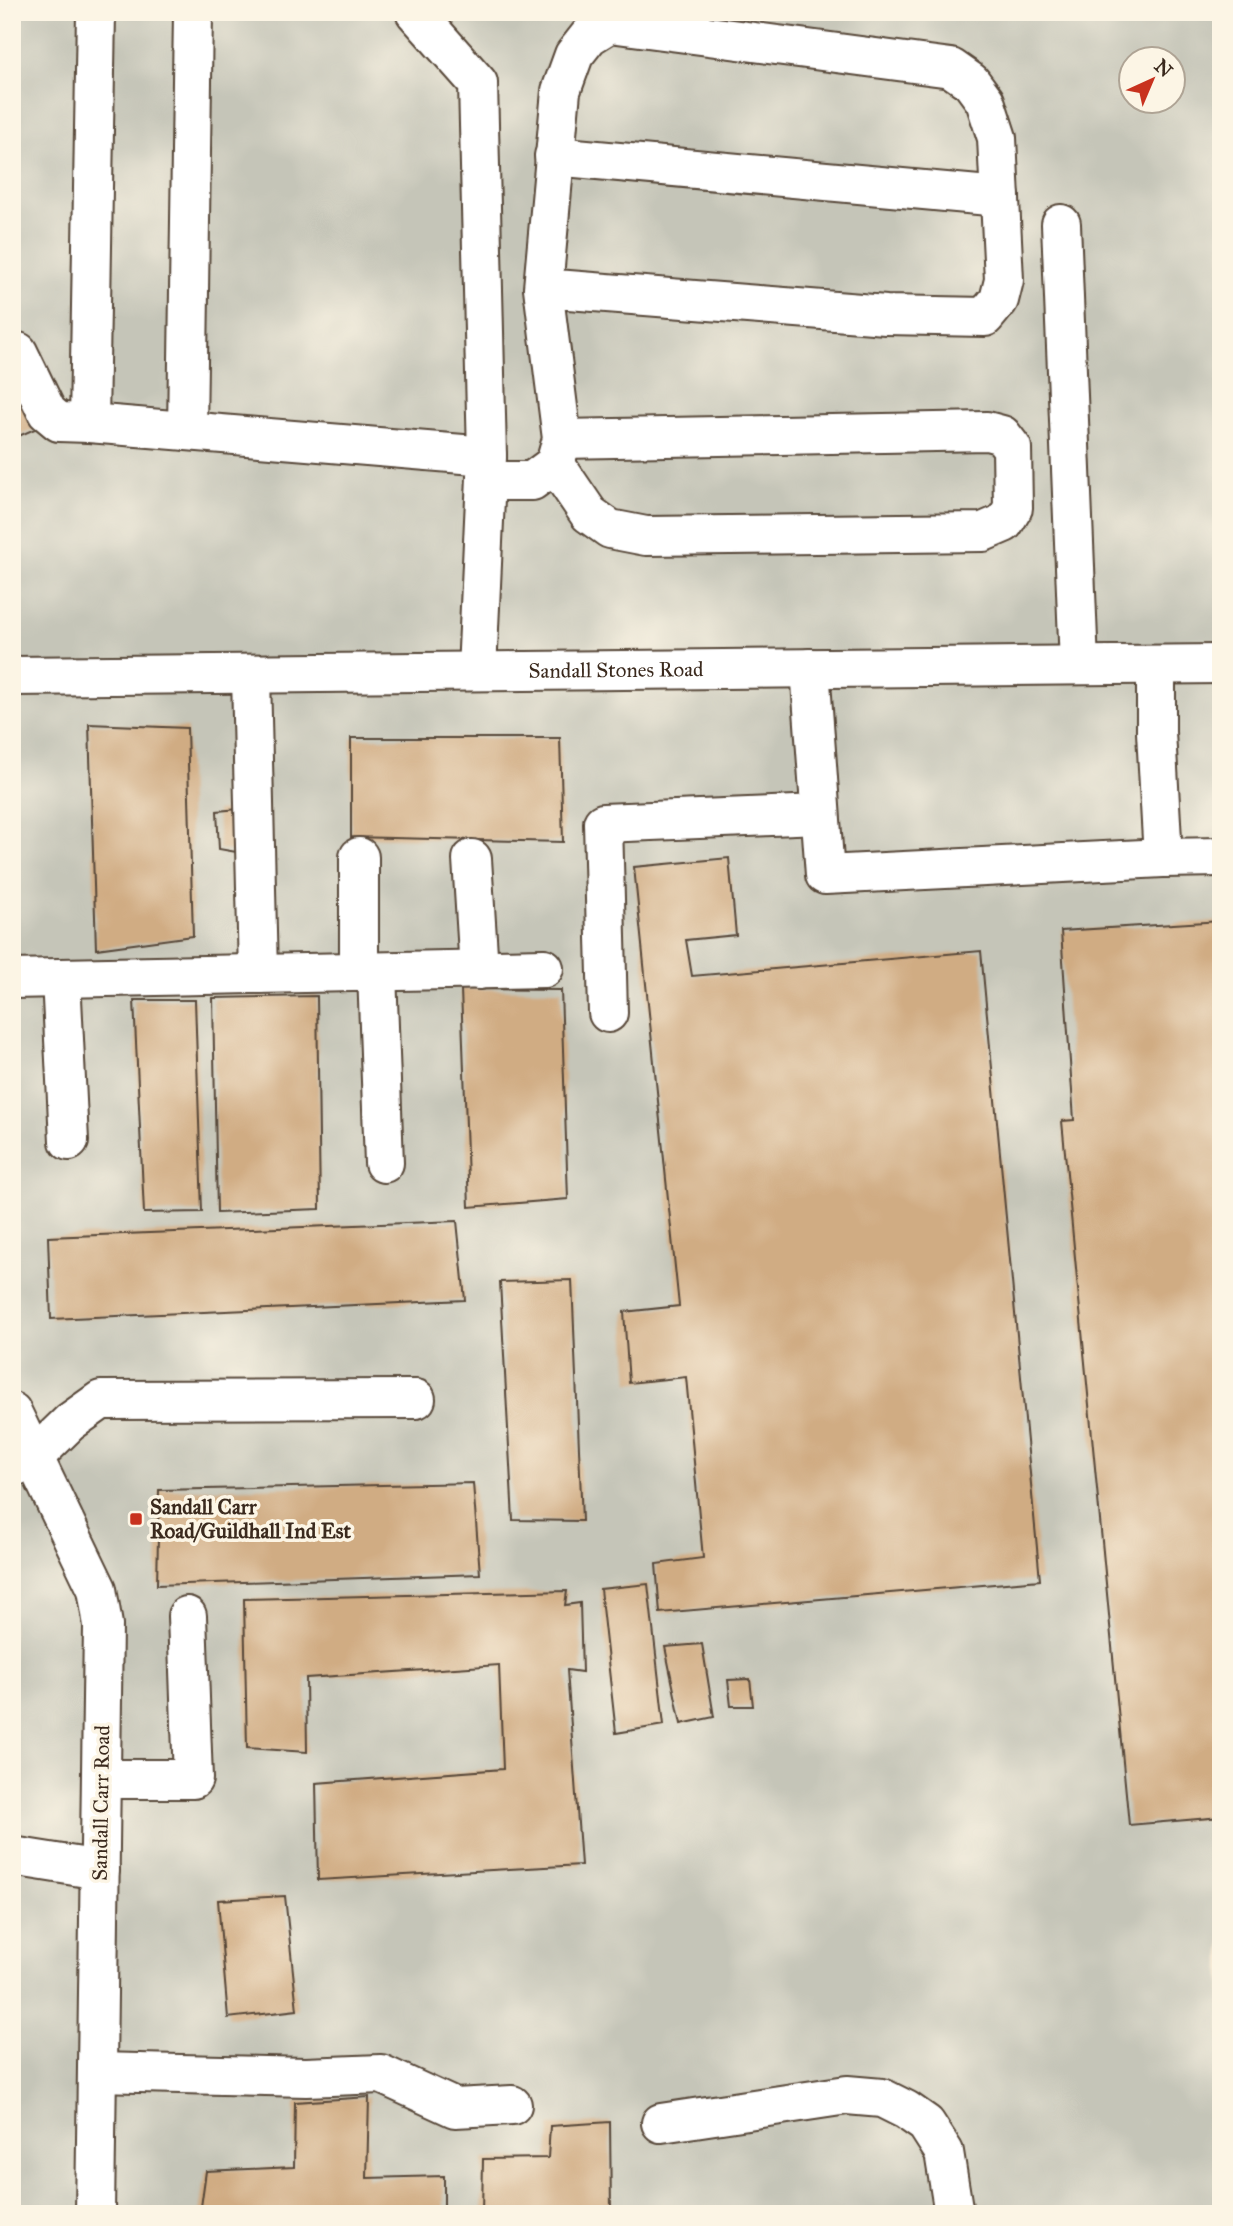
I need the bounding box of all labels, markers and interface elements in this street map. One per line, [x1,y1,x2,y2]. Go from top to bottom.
north arrow [1118,46,1188,116]
text: N [1150,54,1177,82]
street label: Sandall Stones Road [528,656,704,684]
place label: Sandall Carr Road/Guildhall Ind Est [150,1494,351,1544]
marker: Sandall Carr Road/Guildhall Ind Est [128,1511,144,1527]
street label: Sandall Carr Road [87,1724,115,1881]

